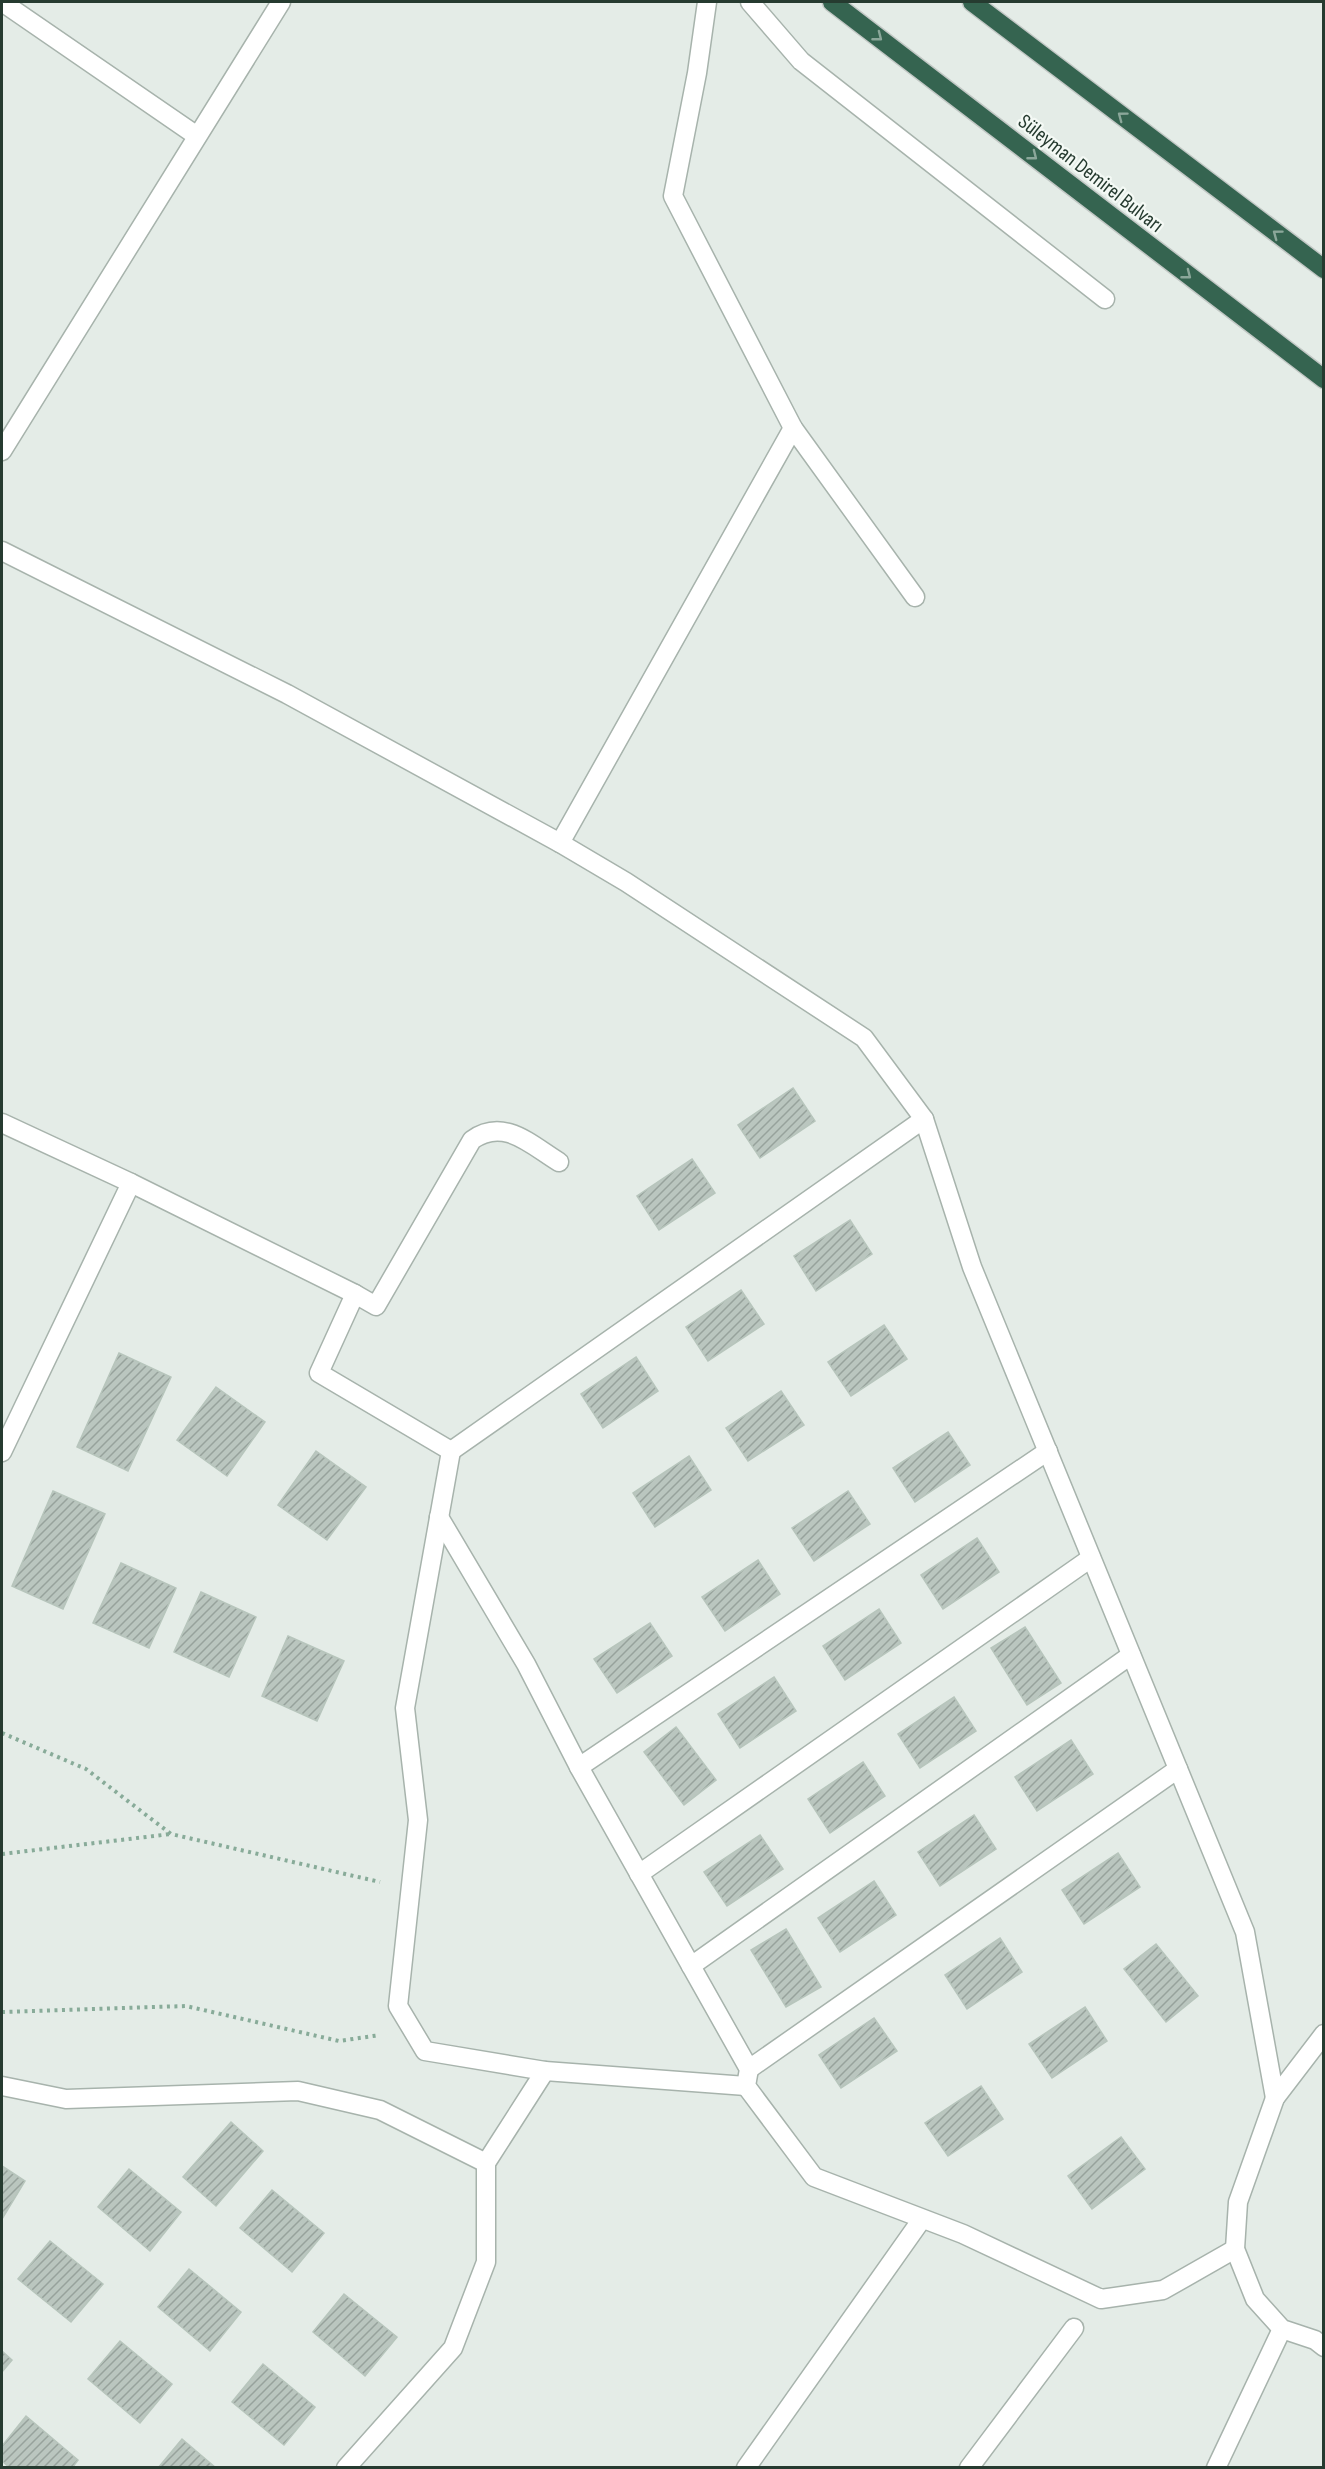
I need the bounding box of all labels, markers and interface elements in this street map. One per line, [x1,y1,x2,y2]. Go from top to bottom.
one-way arrow [871,30,882,41]
street label: Süleyman Demirel Bulvarı [1013,109,1168,238]
one-way arrow [1117,112,1128,123]
one-way arrow [1026,149,1037,160]
one-way arrow [1273,230,1284,241]
one-way arrow [1181,267,1192,278]

